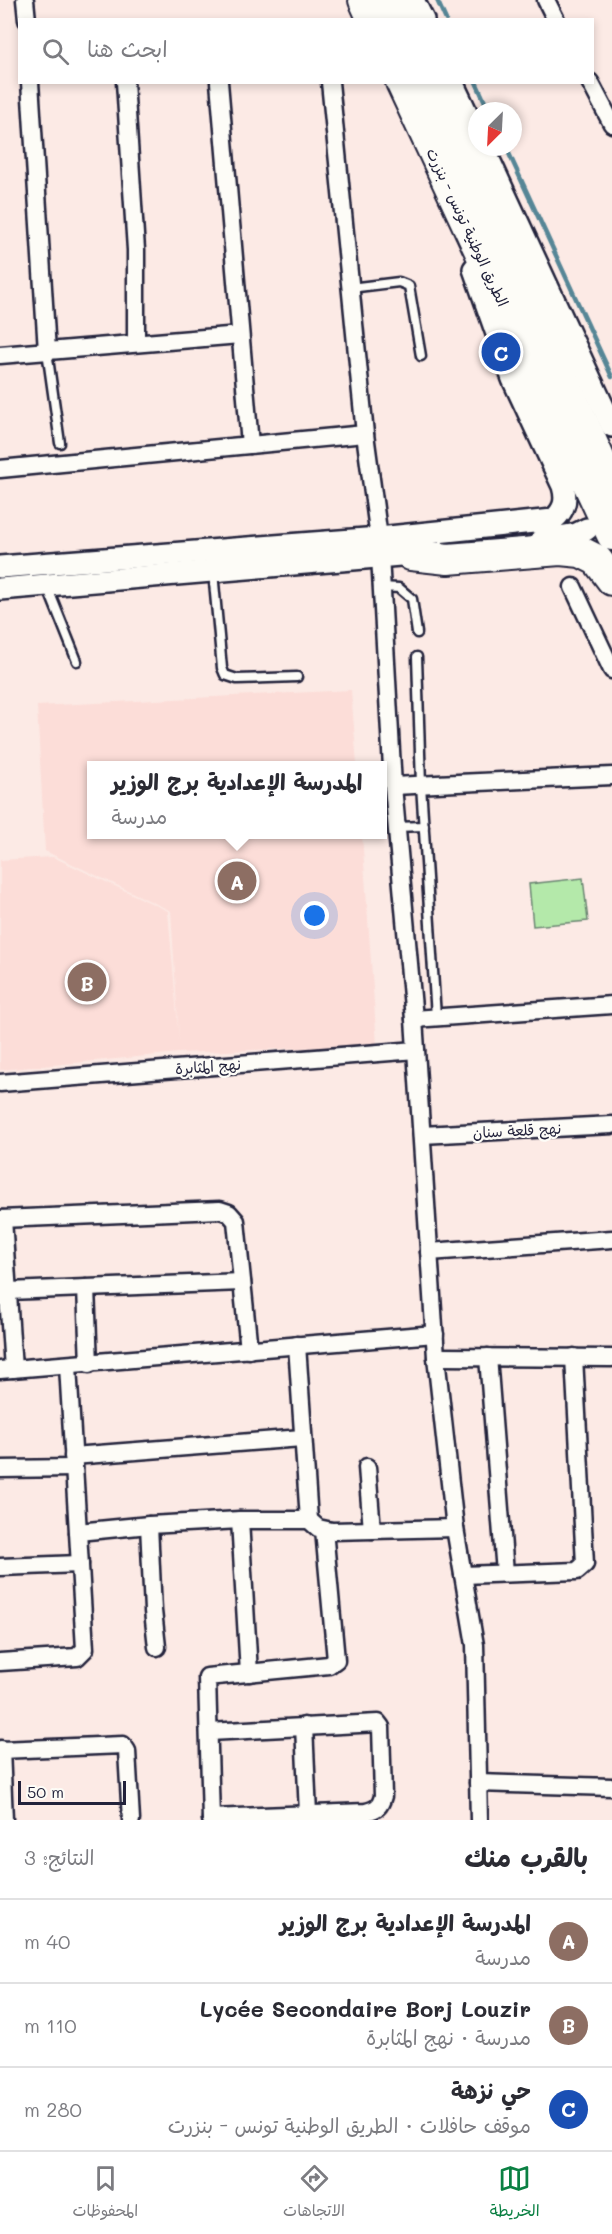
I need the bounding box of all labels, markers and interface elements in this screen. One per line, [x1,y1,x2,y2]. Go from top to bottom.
search box [18,18,594,84]
text: ابحث هنا [87,34,168,63]
icon: search [39,35,72,68]
north arrow [468,102,522,156]
street label: الطريق الوطنية تونس - بنزرت [422,144,514,310]
pin: C [482,330,520,374]
popup [87,761,387,839]
text: المدرسة الإعدادية برج الوزير [112,767,362,796]
text: مدرسة [112,803,167,829]
pin: A [218,858,256,904]
your location [300,901,329,930]
pin: B [68,960,106,1004]
street label: نهج المثابرة [174,1054,242,1079]
street label: نهج قلعة سنان [472,1118,562,1143]
scale bar [18,1778,126,1806]
text: 50 m [27,1781,64,1802]
text: بالقرب منك [465,1840,588,1874]
text: النتائج: 3 [24,1844,94,1870]
text: المدرسة الإعدادية برج الوزير [280,1908,531,1937]
text: 40 m [24,1928,70,1954]
text: A [562,1928,575,1954]
text: مدرسة [475,1944,531,1970]
text: Lycée Secondaire Borj Louzir [200,1994,531,2023]
text: 110 m [24,2012,77,2038]
text: B [562,2012,575,2038]
text: مدرسة · نهج المثابرة [366,2024,531,2050]
text: حي نزهة [451,2076,531,2105]
text: 280 m [24,2096,82,2122]
text: C [561,2096,576,2122]
text: موقف حافلات · الطريق الوطنية تونس - بنزرت [168,2112,531,2138]
tab: المحفوظات [72,2162,138,2225]
tab: الاتجاهات [283,2162,345,2225]
tab: الخريطة [490,2162,540,2225]

